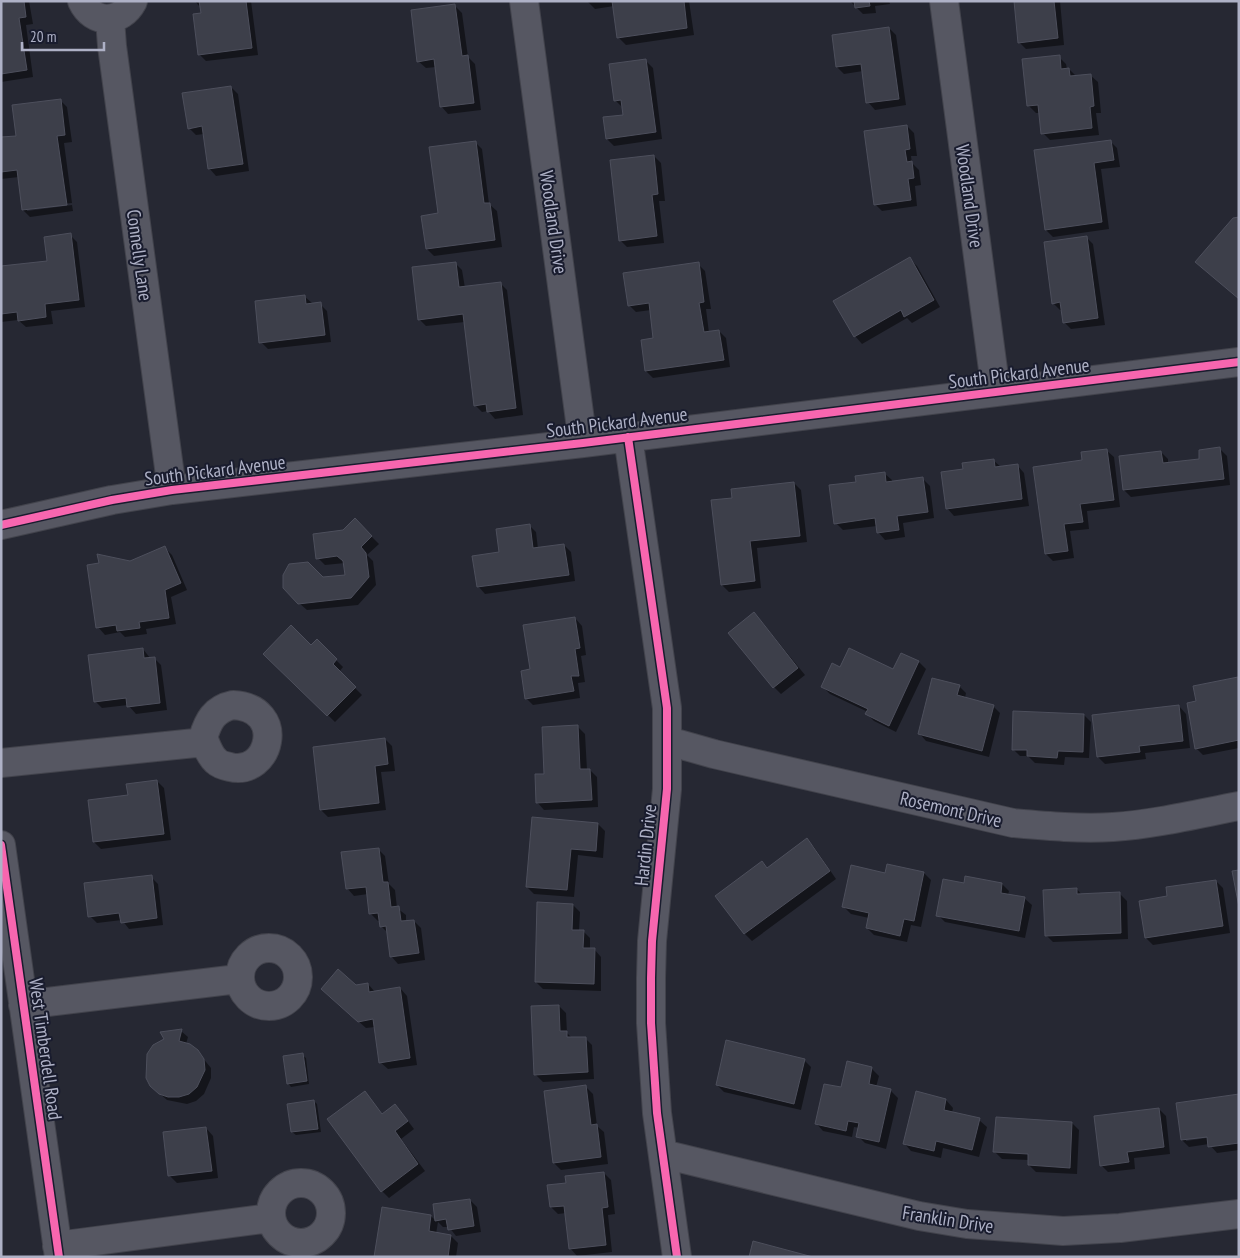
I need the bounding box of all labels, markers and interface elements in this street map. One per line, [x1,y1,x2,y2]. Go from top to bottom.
scale bar [22,20,105,52]
text: 20 m [30,27,56,46]
street label: Woodland Drive [951,143,989,249]
street label: Woodland Drive [535,169,573,275]
street label: Connelly Lane [122,208,158,302]
street label: South Pickard Avenue [947,352,1091,394]
street label: South Pickard Avenue [545,401,689,443]
street label: South Pickard Avenue [143,449,287,491]
street label: Rosemont Drive [898,786,1004,832]
street label: Hardin Drive [629,803,661,887]
street label: West Timberdell Road [24,977,68,1121]
street label: Franklin Drive [901,1200,995,1238]

